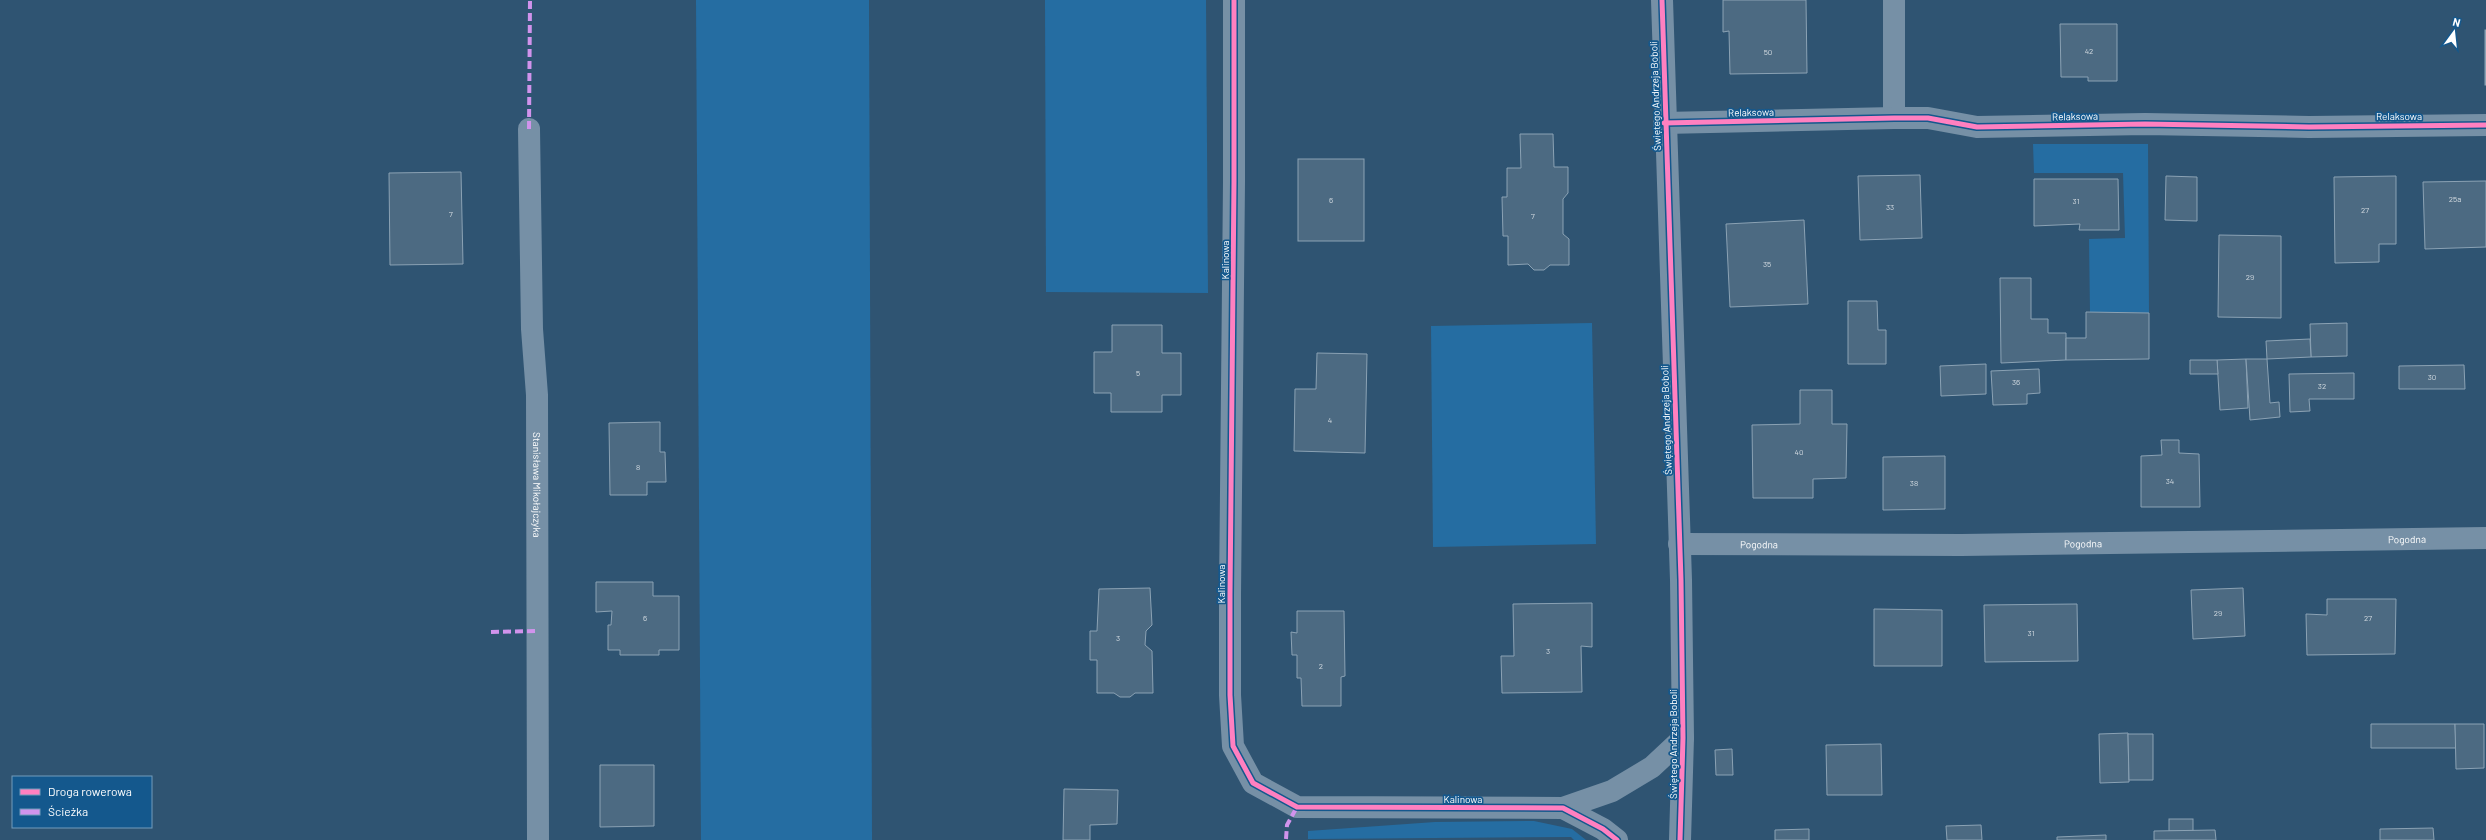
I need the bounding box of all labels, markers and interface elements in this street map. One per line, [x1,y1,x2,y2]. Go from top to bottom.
north arrow [2434,12,2474,52]
text: N [2451,15,2462,29]
street label: Świętego Andrzeja Boboli [1647,41,1663,151]
house number: 42 [2085,46,2093,56]
house number: 50 [1764,47,1772,57]
street label: Relaksowa [1728,106,1774,118]
street label: Relaksowa [2052,110,2098,122]
street label: Relaksowa [2376,110,2422,122]
house number: 25a [2449,194,2461,204]
house number: 6 [1329,195,1333,205]
house number: 31 [2073,196,2080,206]
house number: 33 [1886,202,1894,212]
house number: 27 [2361,205,2369,215]
house number: 7 [449,209,453,219]
house number: 7 [1531,211,1535,221]
street label: Kalinowa [1219,241,1231,279]
house number: 35 [1763,259,1771,269]
house number: 29 [2246,272,2254,282]
street label: Świętego Andrzeja Boboli [1658,365,1674,475]
house number: 5 [1136,368,1140,378]
house number: 30 [2428,372,2436,382]
house number: 36 [2012,377,2020,387]
house number: 32 [2318,381,2326,391]
house number: 4 [1328,415,1332,425]
street label: Stanisława Mikołajczyka [531,432,543,538]
house number: 40 [1795,447,1803,457]
house number: 8 [636,462,640,472]
house number: 34 [2166,476,2174,486]
house number: 38 [1910,478,1918,488]
street label: Pogodna [2388,533,2426,545]
street label: Pogodna [2064,537,2102,550]
street label: Pogodna [1740,538,1778,550]
street label: Kalinowa [1215,565,1227,603]
house number: 29 [2214,608,2222,618]
house number: 6 [643,613,647,623]
house number: 27 [2364,613,2372,623]
house number: 31 [2028,628,2035,638]
house number: 3 [1116,633,1120,643]
house number: 3 [1546,646,1550,656]
house number: 2 [1319,661,1323,671]
street label: Świętego Andrzeja Boboli [1667,689,1679,799]
legend [12,776,152,828]
text: Droga rowerowa [48,784,132,798]
street label: Kalinowa [1444,793,1482,805]
text: Ścieżka [48,804,88,818]

